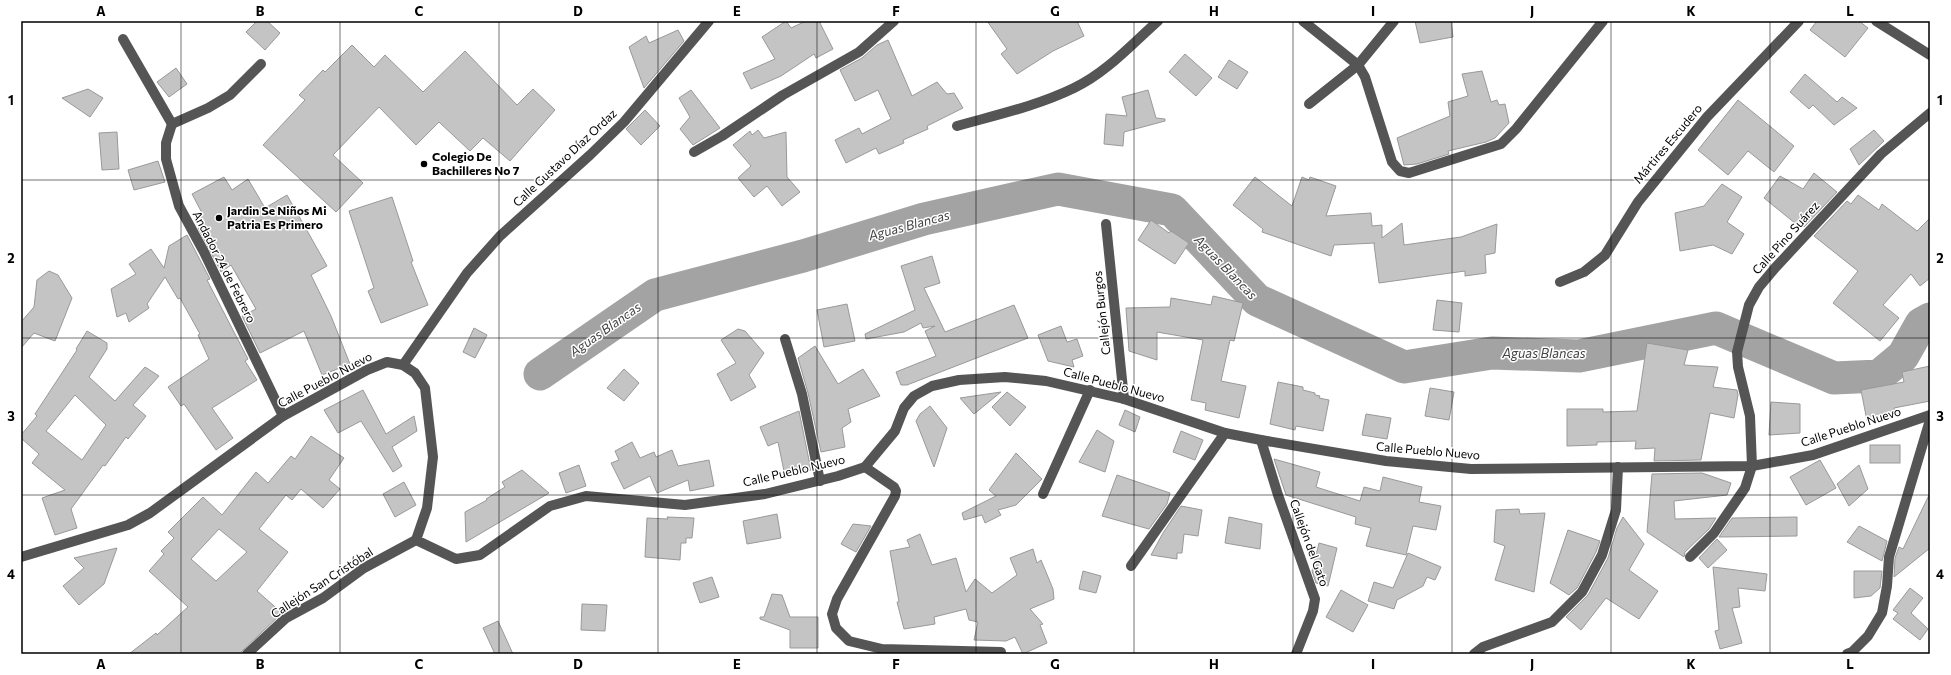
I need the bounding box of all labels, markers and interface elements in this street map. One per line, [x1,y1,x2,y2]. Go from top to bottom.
text: A [96,3,106,19]
text: B [256,3,265,19]
text: C [415,3,424,19]
text: D [573,3,583,19]
text: E [733,3,741,19]
text: F [892,3,900,19]
text: G [1050,3,1060,19]
text: H [1209,3,1219,19]
text: I [1371,3,1375,19]
text: J [1530,3,1534,19]
text: K [1686,3,1696,19]
text: L [1846,3,1854,19]
text: 1 [8,92,14,108]
text: 1 [1937,92,1943,108]
street label: Mártires Escudero [1630,101,1705,186]
street label: Calle Gustavo Díaz Ordaz [510,106,619,209]
place label: Colegio De Bachilleres No 7 [432,149,520,177]
marker: Colegio De Bachilleres No 7 [419,159,429,169]
street label: Calle Pino Suárez [1749,198,1822,277]
place label: Jardin Se Niños Mi Patria Es Primero [227,203,326,231]
water label: Aguas Blancas [866,206,951,244]
street label: Andador 24 de Febrero [191,208,259,325]
marker: Jardin Se Niños Mi Patria Es Primero [214,213,224,223]
water label: Aguas Blancas [1191,231,1261,303]
text: 2 [7,250,15,266]
text: 2 [1936,250,1944,266]
street label: Callejón Burgos [1090,270,1112,356]
water label: Aguas Blancas [565,299,644,360]
water label: Aguas Blancas [1501,345,1586,361]
street label: Calle Pueblo Nuevo [275,348,374,410]
street label: Calle Pueblo Nuevo [1062,364,1167,404]
street label: Calle Pueblo Nuevo [1799,403,1903,449]
text: 3 [7,408,15,424]
text: 3 [1936,408,1944,424]
street label: Calle Pueblo Nuevo [1375,438,1481,462]
street label: Calle Pueblo Nuevo [741,451,846,489]
street label: Callejón del Gato [1288,497,1332,588]
street label: Callejón San Cristóbal [268,544,375,620]
text: 4 [7,566,15,582]
text: 4 [1936,566,1944,582]
text: A [96,656,106,672]
text: B [256,656,265,672]
text: C [415,656,424,672]
text: D [573,656,583,672]
text: E [733,656,741,672]
text: F [892,656,900,672]
text: G [1050,656,1060,672]
text: H [1209,656,1219,672]
text: I [1371,656,1375,672]
text: J [1530,656,1534,672]
text: K [1686,656,1696,672]
text: L [1846,656,1854,672]

